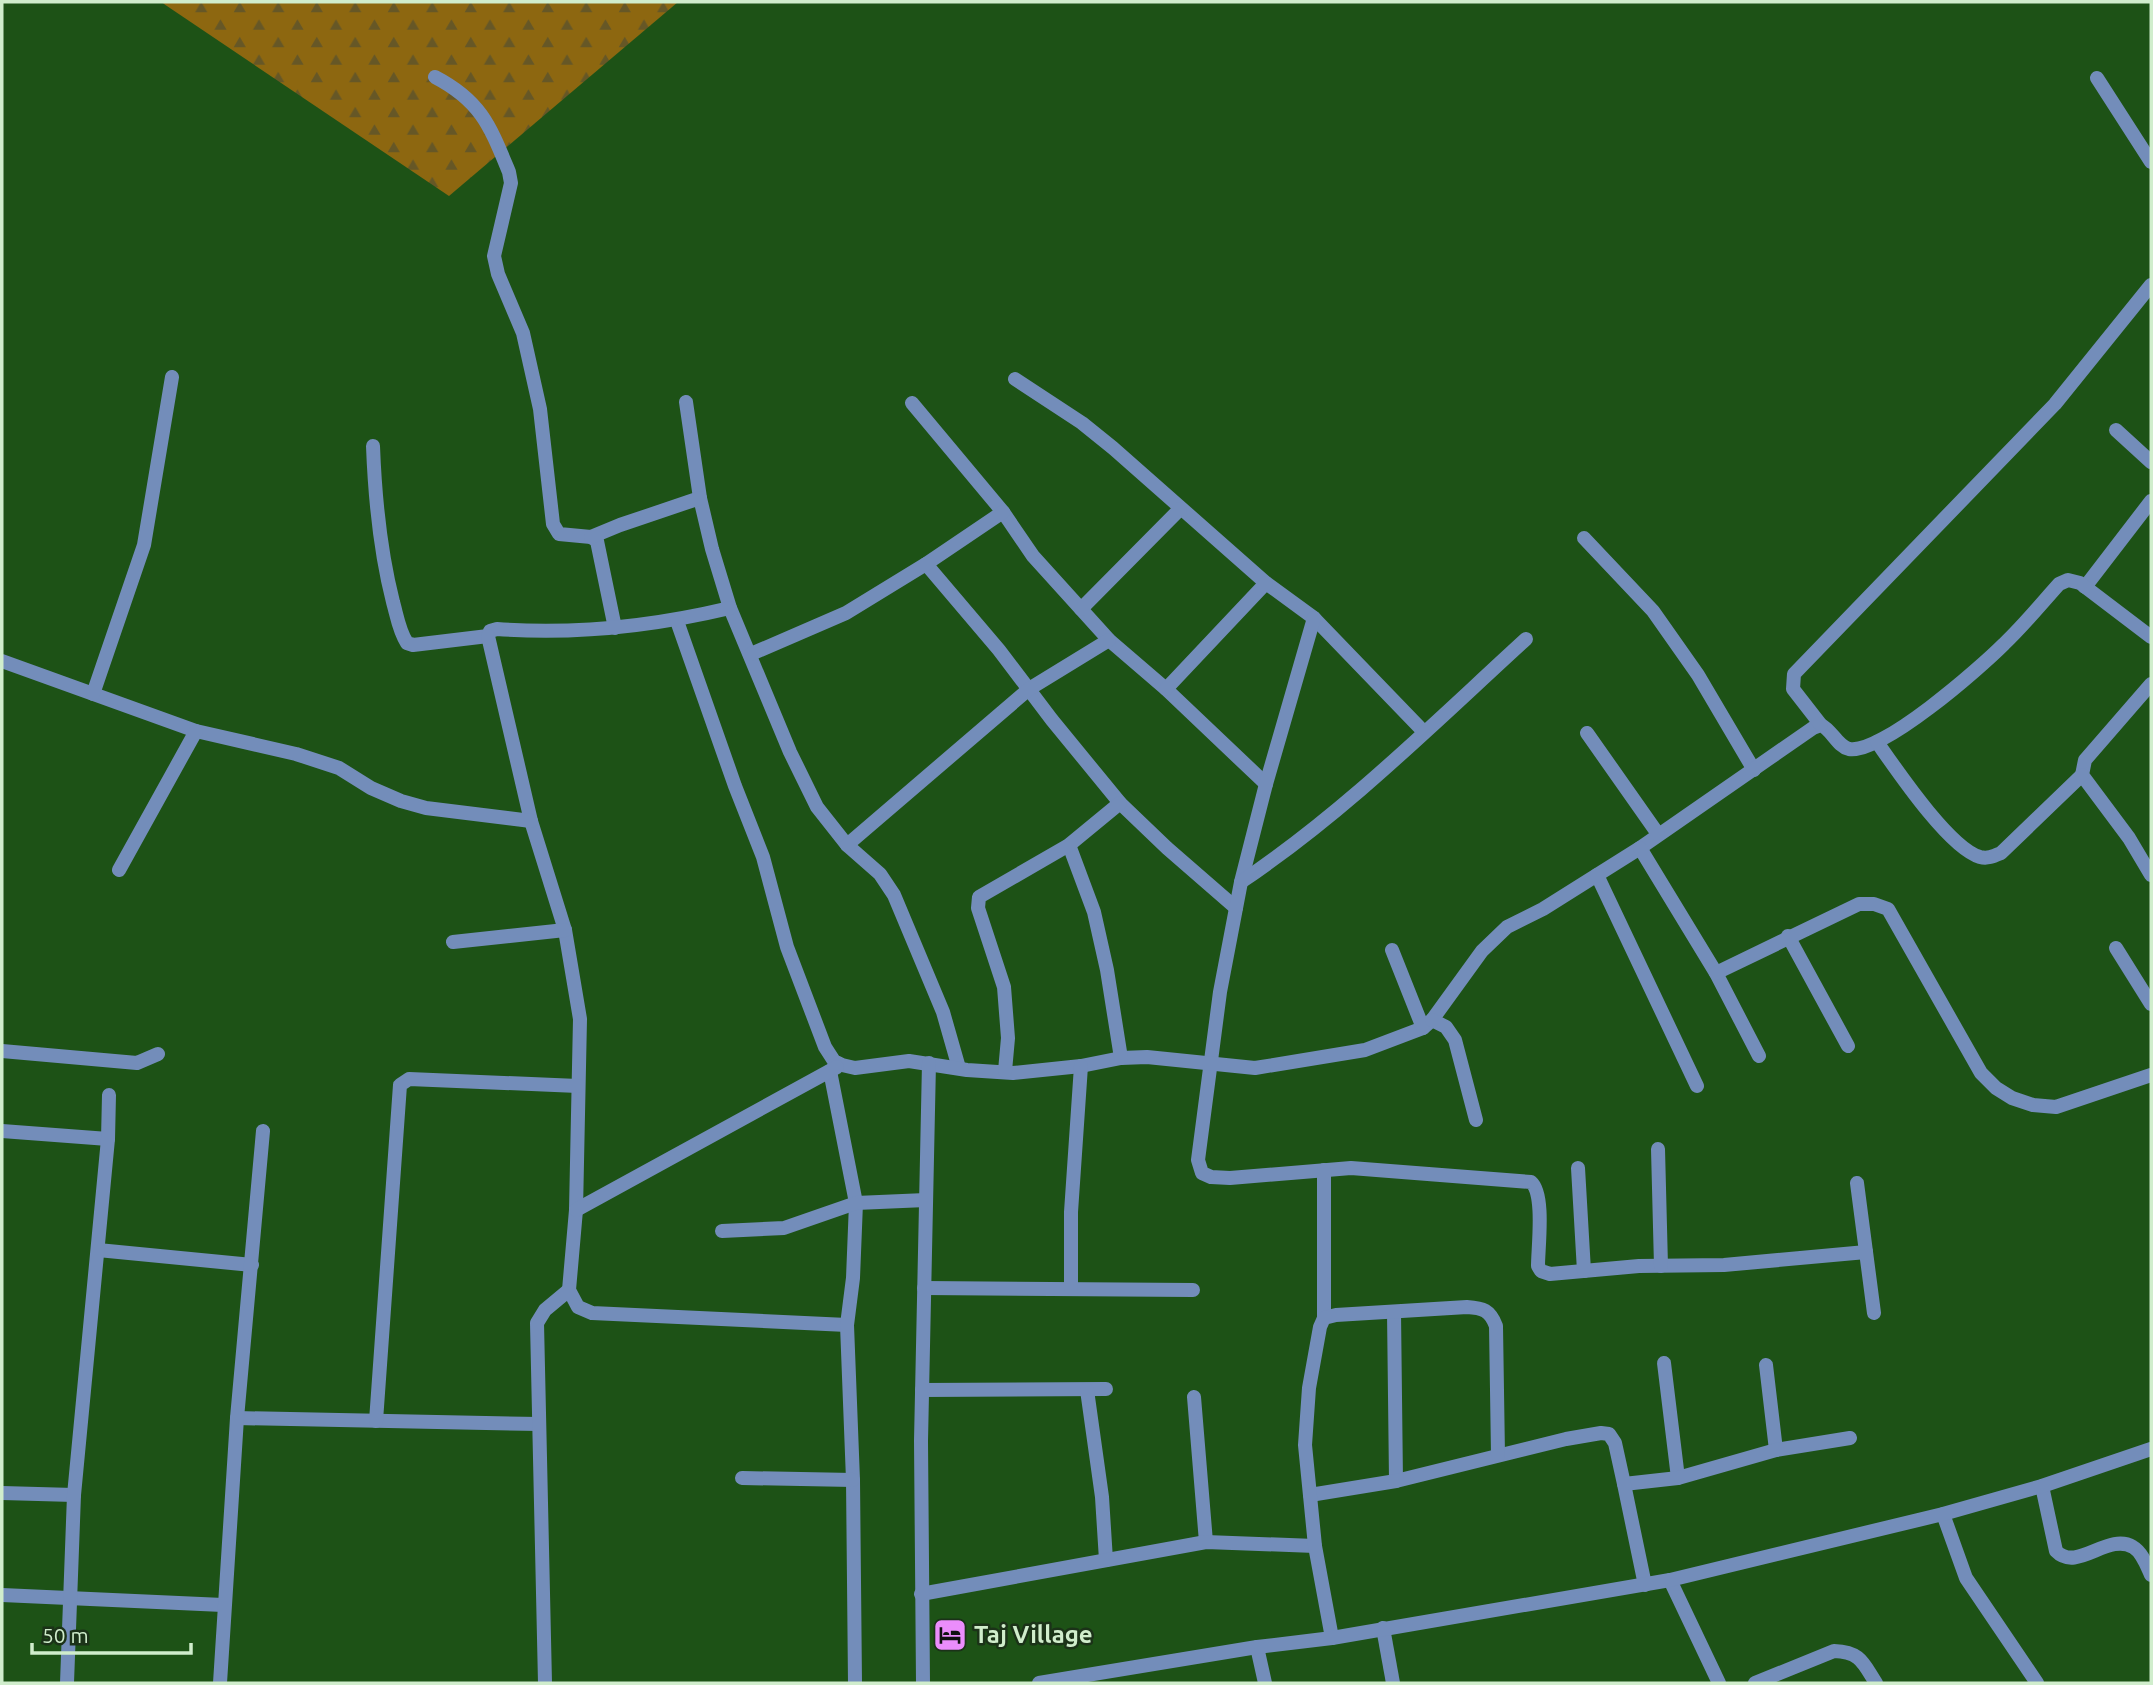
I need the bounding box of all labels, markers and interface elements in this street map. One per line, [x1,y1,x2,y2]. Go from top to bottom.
scale bar [32,1612,191,1656]
hotel icon: Taj Village [931,1616,969,1654]
place label: Taj Village [974,1621,1093,1648]
text: 50 m [42,1623,89,1647]

